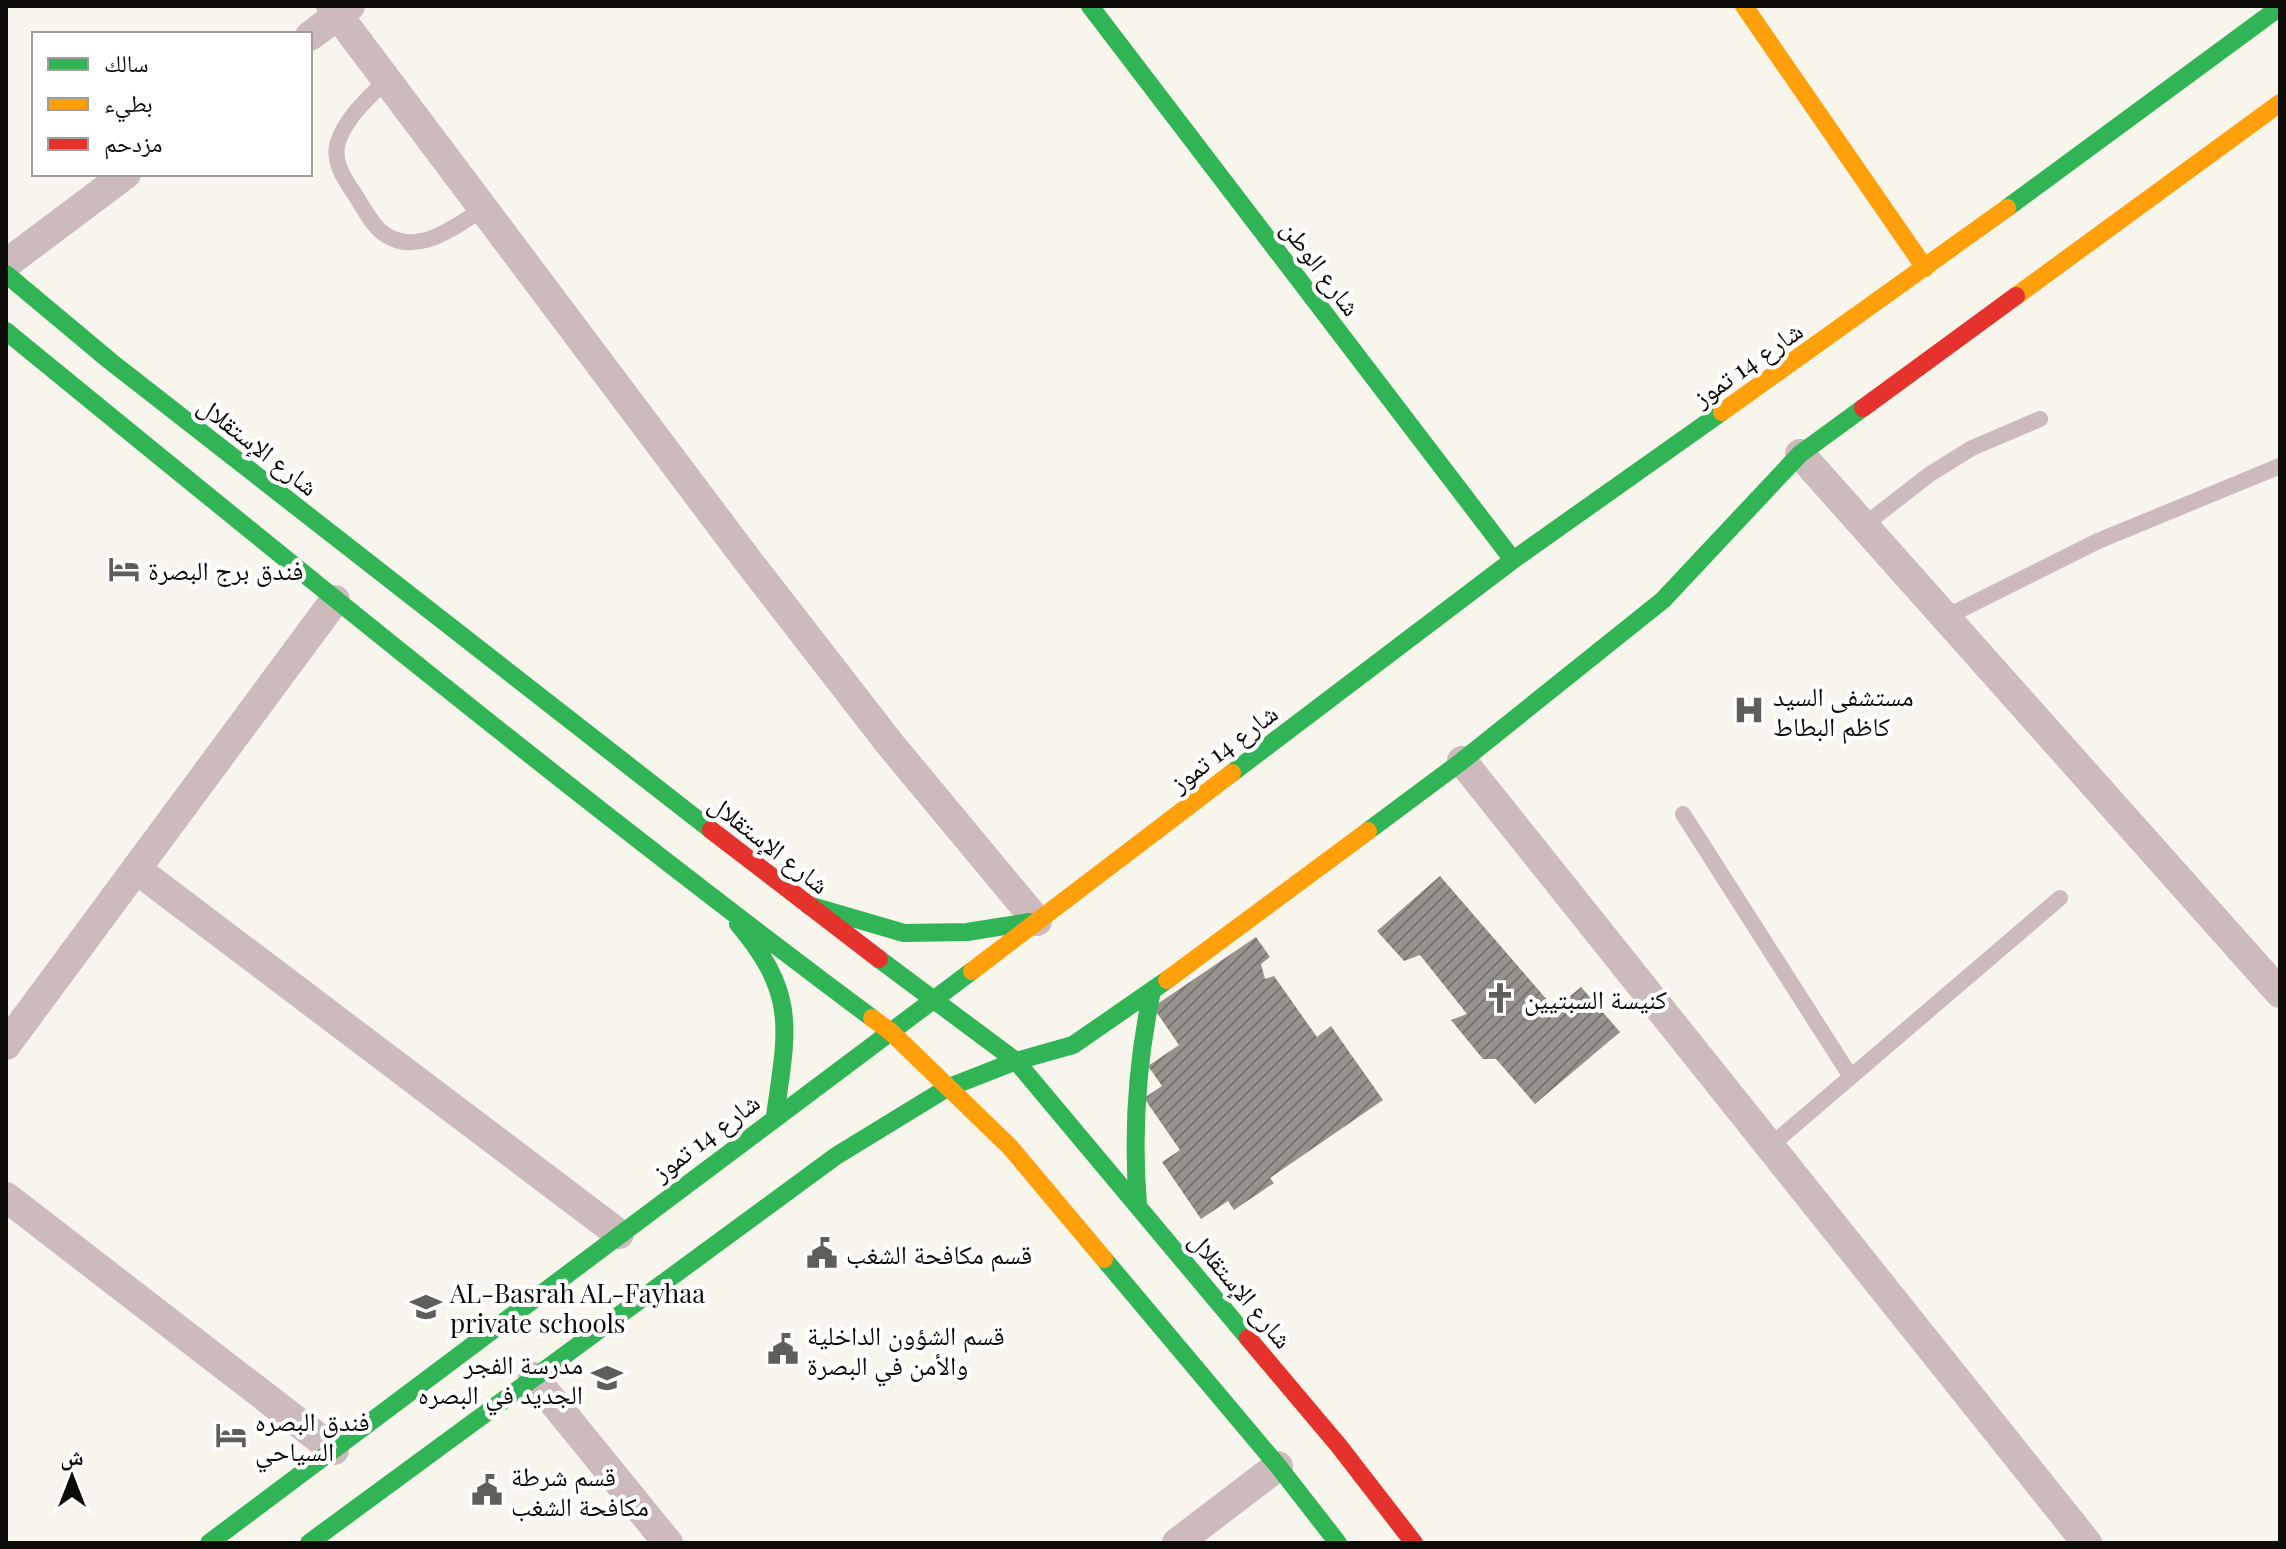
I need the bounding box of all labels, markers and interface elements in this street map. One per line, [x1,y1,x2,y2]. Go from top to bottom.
legend [32,32,312,176]
text: سالك [104,46,149,78]
text: بطيء [104,86,153,123]
text: مزدحم [104,126,163,160]
street label: شارع الوطن [1274,212,1370,322]
street label: شارع 14 تموز [1684,312,1809,414]
street label: شارع الإستقلال [192,387,326,503]
hotel icon: فندق برج البصرة [107,552,141,586]
place label: فندق برج البصرة [148,552,303,587]
place label: مستشفى السيد كاظم البطاط [1773,678,1914,744]
hospital icon: مستشفى السيد كاظم البطاط [1732,693,1766,727]
street label: شارع 14 تموز [1161,695,1284,800]
street label: شارع الإستقلال [703,785,837,901]
church icon: كنيسة السبتيين [1483,981,1517,1015]
place label: كنيسة السبتيين [1524,981,1667,1016]
street label: شارع 14 تموز [643,1084,766,1189]
street label: شارع الإستقلال [1182,1223,1302,1355]
public building icon: قسم مكافحة الشغب [805,1236,839,1270]
place label: قسم مكافحة الشغب [846,1236,1032,1272]
place label: AL-Basrah AL-Fayhaa private schools [449,1275,705,1340]
school or university icon: AL-Basrah AL-Fayhaa private schools [409,1290,443,1324]
place label: قسم الشؤون الداخلية والأمن في البصرة [807,1317,1005,1386]
public building icon: قسم الشؤون الداخلية والأمن في البصرة [766,1332,800,1366]
place label: مدرسة الفجر الجديد في البصره [418,1346,583,1415]
school or university icon: مدرسة الفجر الجديد في البصره [590,1361,624,1395]
place label: فندق البصره السياحي [255,1403,370,1472]
hotel icon: فندق البصره السياحي [214,1418,248,1452]
north arrow [32,1437,112,1517]
text: ش [60,1441,84,1471]
place label: قسم شرطة مكافحة الشغب [511,1458,649,1523]
public building icon: قسم شرطة مكافحة الشغب [470,1473,504,1507]

